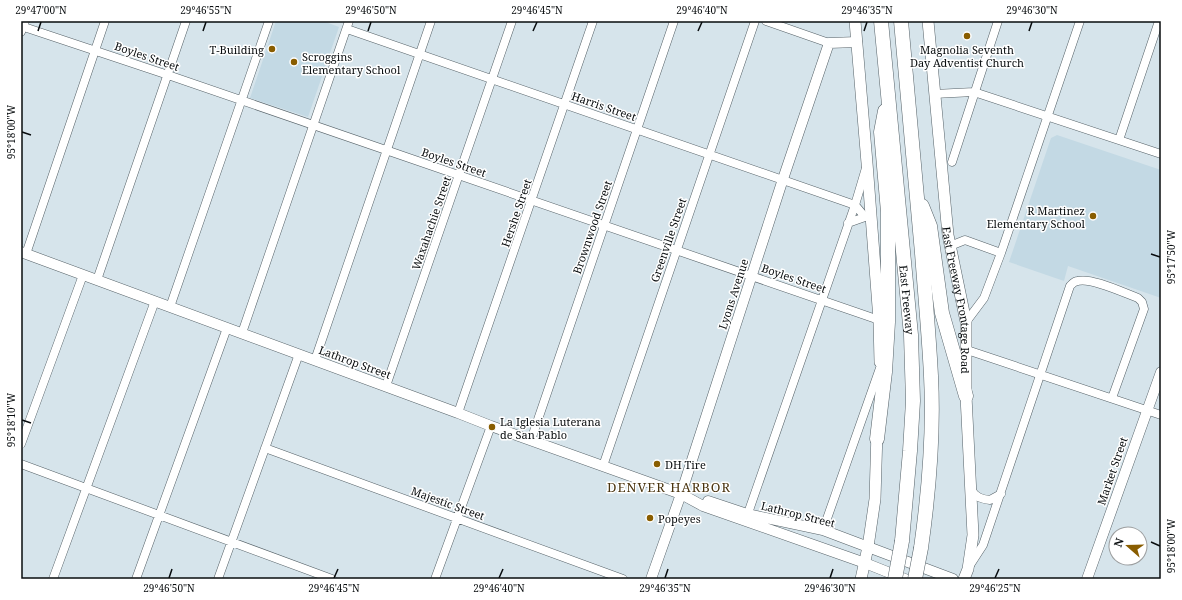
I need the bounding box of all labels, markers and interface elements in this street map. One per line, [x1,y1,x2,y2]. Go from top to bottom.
text: 29°47'00"N [15,3,67,17]
text: 29°46'55"N [180,3,232,17]
text: 29°46'50"N [345,3,397,17]
text: 29°46'45"N [511,3,563,17]
text: 29°46'40"N [676,3,728,17]
text: 29°46'35"N [841,3,893,17]
text: 29°46'30"N [1006,3,1058,17]
marker: Magnolia Seventh Day Adventist Church [962,31,972,41]
street label: Boyles Street [113,38,181,74]
place label: T-Building [209,42,264,57]
place label: Magnolia Seventh Day Adventist Church [910,42,1024,70]
marker: T-Building [267,44,277,54]
place label: Scroggins Elementary School [302,49,401,77]
marker: Scroggins Elementary School [289,57,299,67]
street label: Harris Street [570,88,638,124]
text: 95°18'00"W [4,104,18,159]
street label: Boyles Street [420,144,488,180]
street label: Waxahachie Street [408,174,454,272]
street label: Hershe Street [497,177,535,249]
street label: Brownwood Street [569,178,615,276]
street label: Greenville Street [647,196,689,284]
place label: R Martinez Elementary School [987,203,1086,231]
marker: R Martinez Elementary School [1088,211,1098,221]
street label: East Freeway Frontage Road [940,226,974,374]
text: 95°17'50"W [1164,229,1178,284]
street label: Lyons Avenue [715,257,751,331]
street label: Boyles Street [760,260,828,296]
street label: East Freeway [897,264,918,336]
street label: Lathrop Street [317,342,393,382]
text: 95°18'10"W [4,392,18,447]
place label: La Iglesia Luterana de San Pablo [500,414,601,442]
marker: La Iglesia Luterana de San Pablo [487,422,497,432]
street label: Market Street [1093,435,1131,507]
place label: DH Tire [665,457,706,472]
marker: DH Tire [652,459,662,469]
district label: DENVER HARBOR [607,478,731,496]
street label: Majestic Street [409,483,487,523]
street label: Lathrop Street [759,498,837,530]
place label: Popeyes [658,511,701,526]
marker: Popeyes [645,513,655,523]
text: 95°18'00"W [1164,518,1178,573]
north arrow [1108,526,1148,566]
text: N [1110,535,1127,549]
text: 29°46'50"N [143,581,195,595]
text: 29°46'45"N [308,581,360,595]
text: 29°46'40"N [473,581,525,595]
text: 29°46'35"N [639,581,691,595]
text: 29°46'30"N [804,581,856,595]
text: 29°46'25"N [969,581,1021,595]

